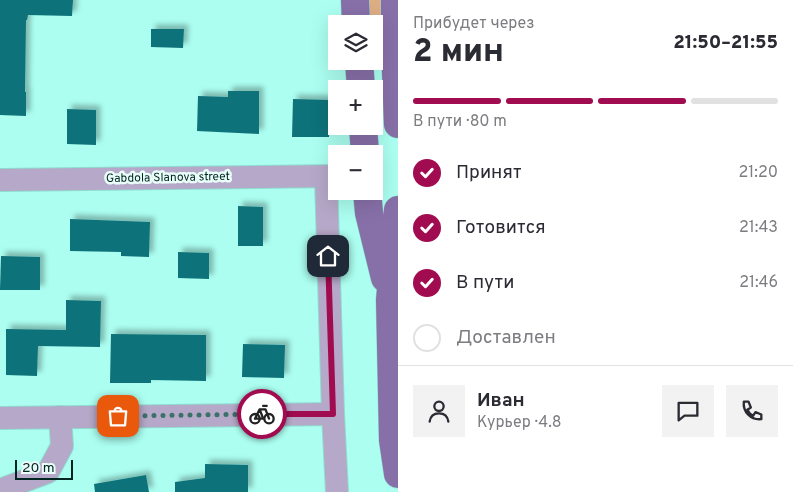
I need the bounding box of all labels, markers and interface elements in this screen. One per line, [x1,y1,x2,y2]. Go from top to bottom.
text: Прибудет через [413,14,535,34]
map controls [328,15,383,200]
button: layers [328,15,383,70]
text: 21:50–21:55 [673,31,778,55]
text: 2 мин [413,33,504,73]
button: + [328,80,383,135]
text: В пути · 80 m [413,112,507,132]
button: − [328,145,383,200]
icon: check [413,159,441,187]
text: Принят [456,161,522,185]
text: 21:20 [739,163,778,183]
street label: Gabdola Slanova street [106,169,230,187]
icon: check [413,214,441,242]
text: Готовится [456,216,546,240]
text: 21:43 [739,218,778,238]
pin [307,235,349,277]
icon: home [314,242,342,270]
icon: check [413,269,441,297]
text: В пути [456,271,514,295]
text: 21:46 [739,273,778,293]
text: Доставлен [456,326,556,350]
button: person [413,385,465,437]
button: chat [662,385,714,437]
button: phone [726,385,778,437]
courier [237,389,287,439]
text: Иван [477,389,525,413]
pin [97,395,139,437]
icon: bike [248,400,276,428]
icon: bag [104,402,132,430]
text: Курьер · 4.8 [477,413,562,433]
scale bar [15,457,72,480]
text: 20 m [22,460,55,477]

